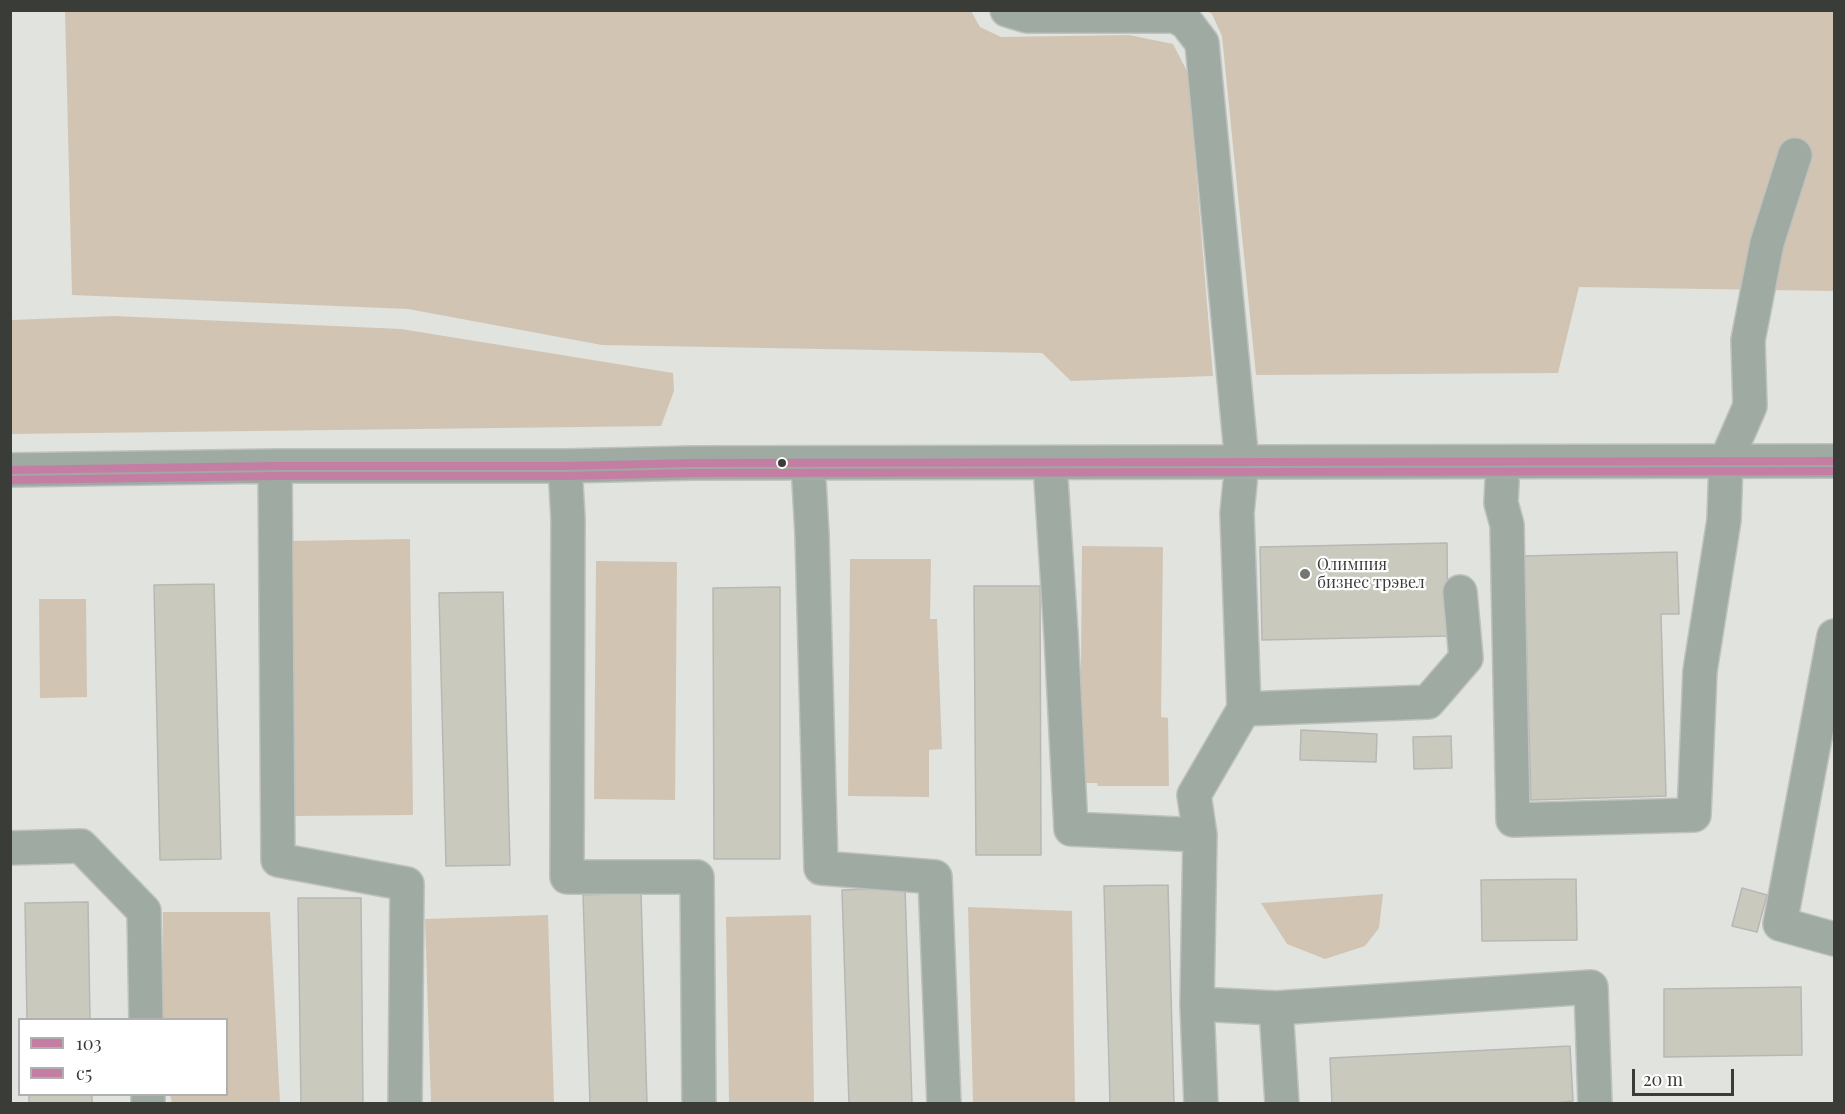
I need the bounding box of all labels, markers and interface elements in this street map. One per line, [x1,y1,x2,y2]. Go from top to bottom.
unlabelled marker [776,457,788,469]
place label: Олимпия бизнес трэвел [1317,555,1425,593]
marker: Олимпия бизнес трэвел [1298,567,1312,581]
legend [18,1018,228,1096]
text: 103 [76,1031,102,1055]
scale bar [1635,1057,1737,1095]
text: с5 [76,1061,92,1085]
text: 20 m [1643,1067,1683,1091]

